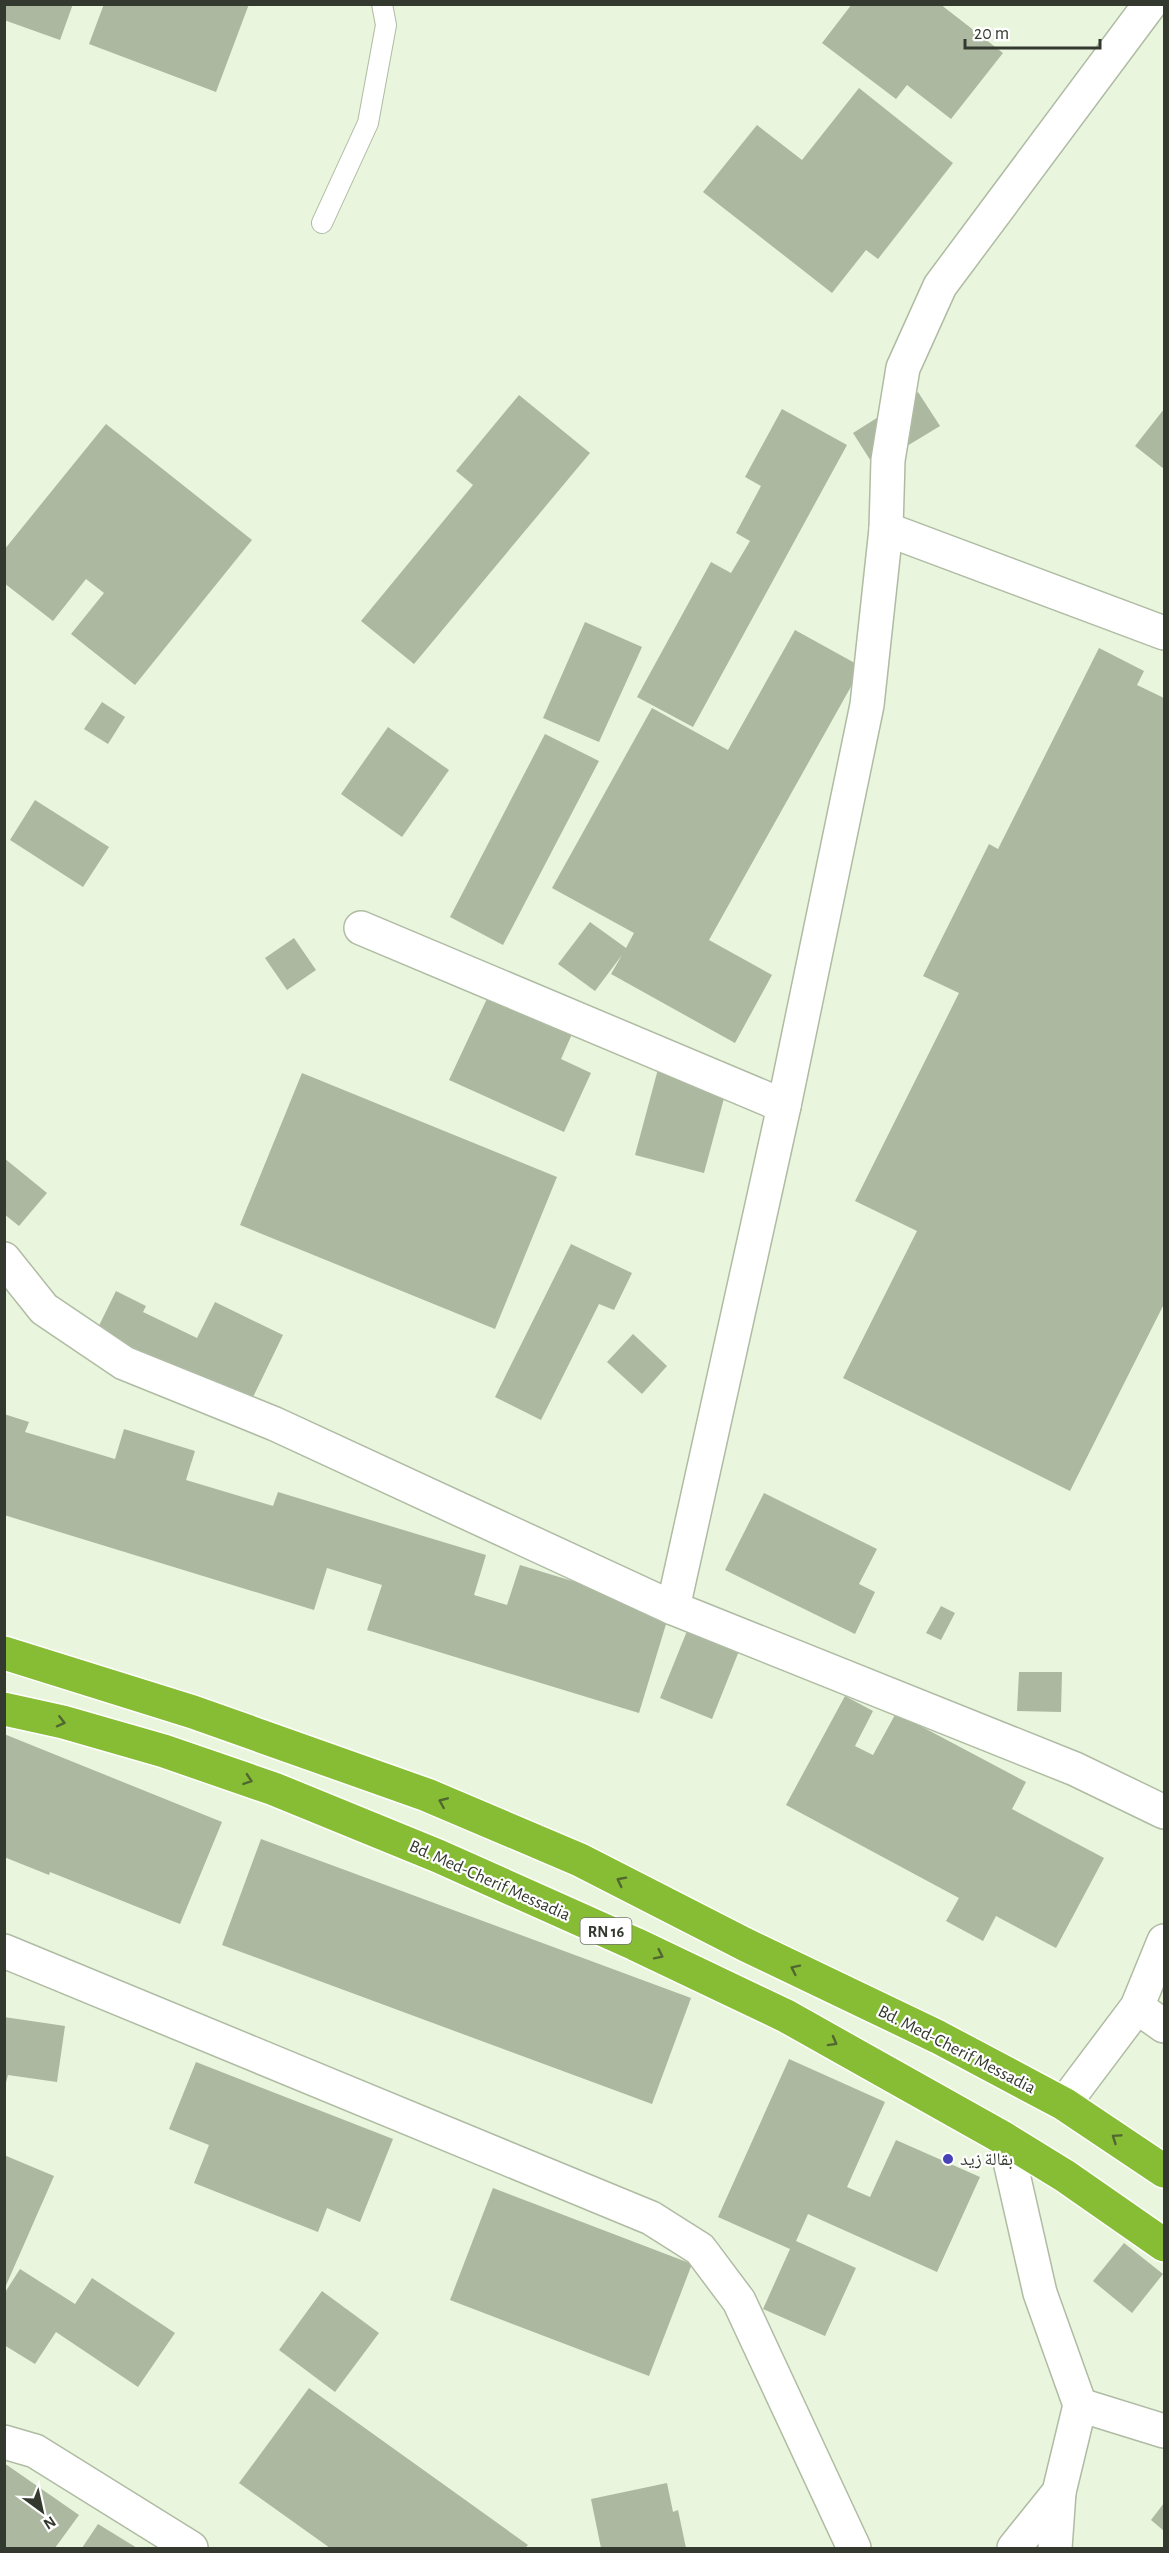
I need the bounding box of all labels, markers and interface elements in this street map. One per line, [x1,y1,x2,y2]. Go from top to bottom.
scale bar [965,12,1100,50]
text: 20 m [974,25,1009,43]
one-way arrow [56,1714,66,1727]
one-way arrow [242,1772,253,1785]
one-way arrow [439,1797,450,1809]
street label: Bd. Med-Cherif Messadia [406,1837,573,1925]
one-way arrow [617,1877,628,1888]
road number: RN 16 [580,1918,632,1944]
one-way arrow [652,1948,663,1959]
one-way arrow [790,1965,801,1977]
street label: Bd. Med-Cherif Messadia [875,2002,1038,2097]
one-way arrow [827,2035,837,2046]
one-way arrow [1112,2134,1122,2146]
place label: بقالة زيد [960,2151,1013,2170]
marker: بقالة زيد [941,2152,955,2166]
north arrow [12,2481,72,2541]
text: N [41,2513,59,2532]

